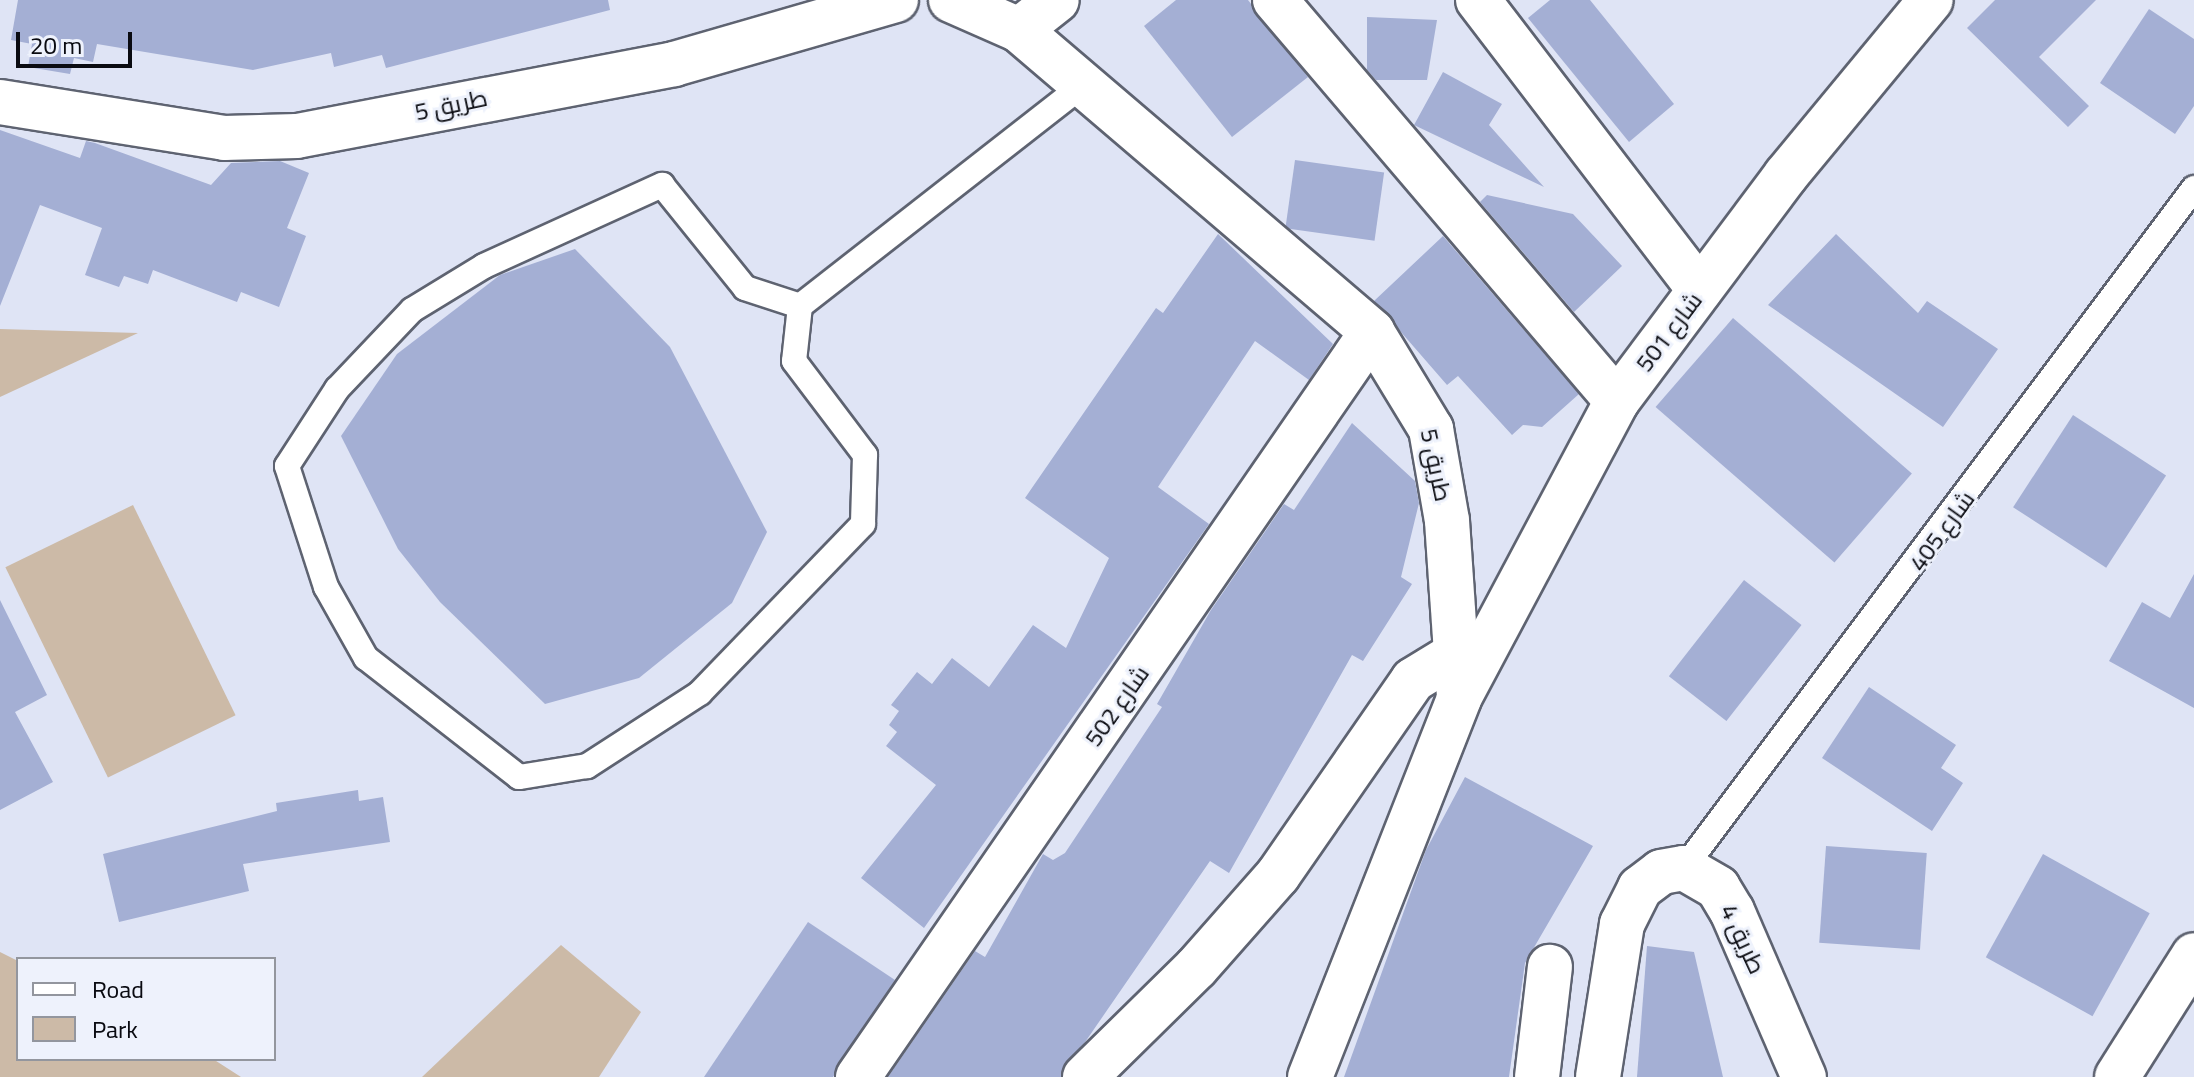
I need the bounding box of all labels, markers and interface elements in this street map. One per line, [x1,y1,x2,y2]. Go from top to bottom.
scale bar [20,16,136,66]
text: 20 m [30,23,82,68]
street label: طريق 5 [412,83,490,127]
street label: شارع 501 [1630,287,1708,377]
street label: طريق 5 [1414,426,1458,504]
street label: شارع 405 [1903,485,1981,577]
street label: شارع 502 [1079,660,1155,752]
street label: طريق 4 [1714,900,1772,978]
legend [16,957,276,1061]
text: Road [92,967,144,1012]
text: Park [92,1007,138,1052]

